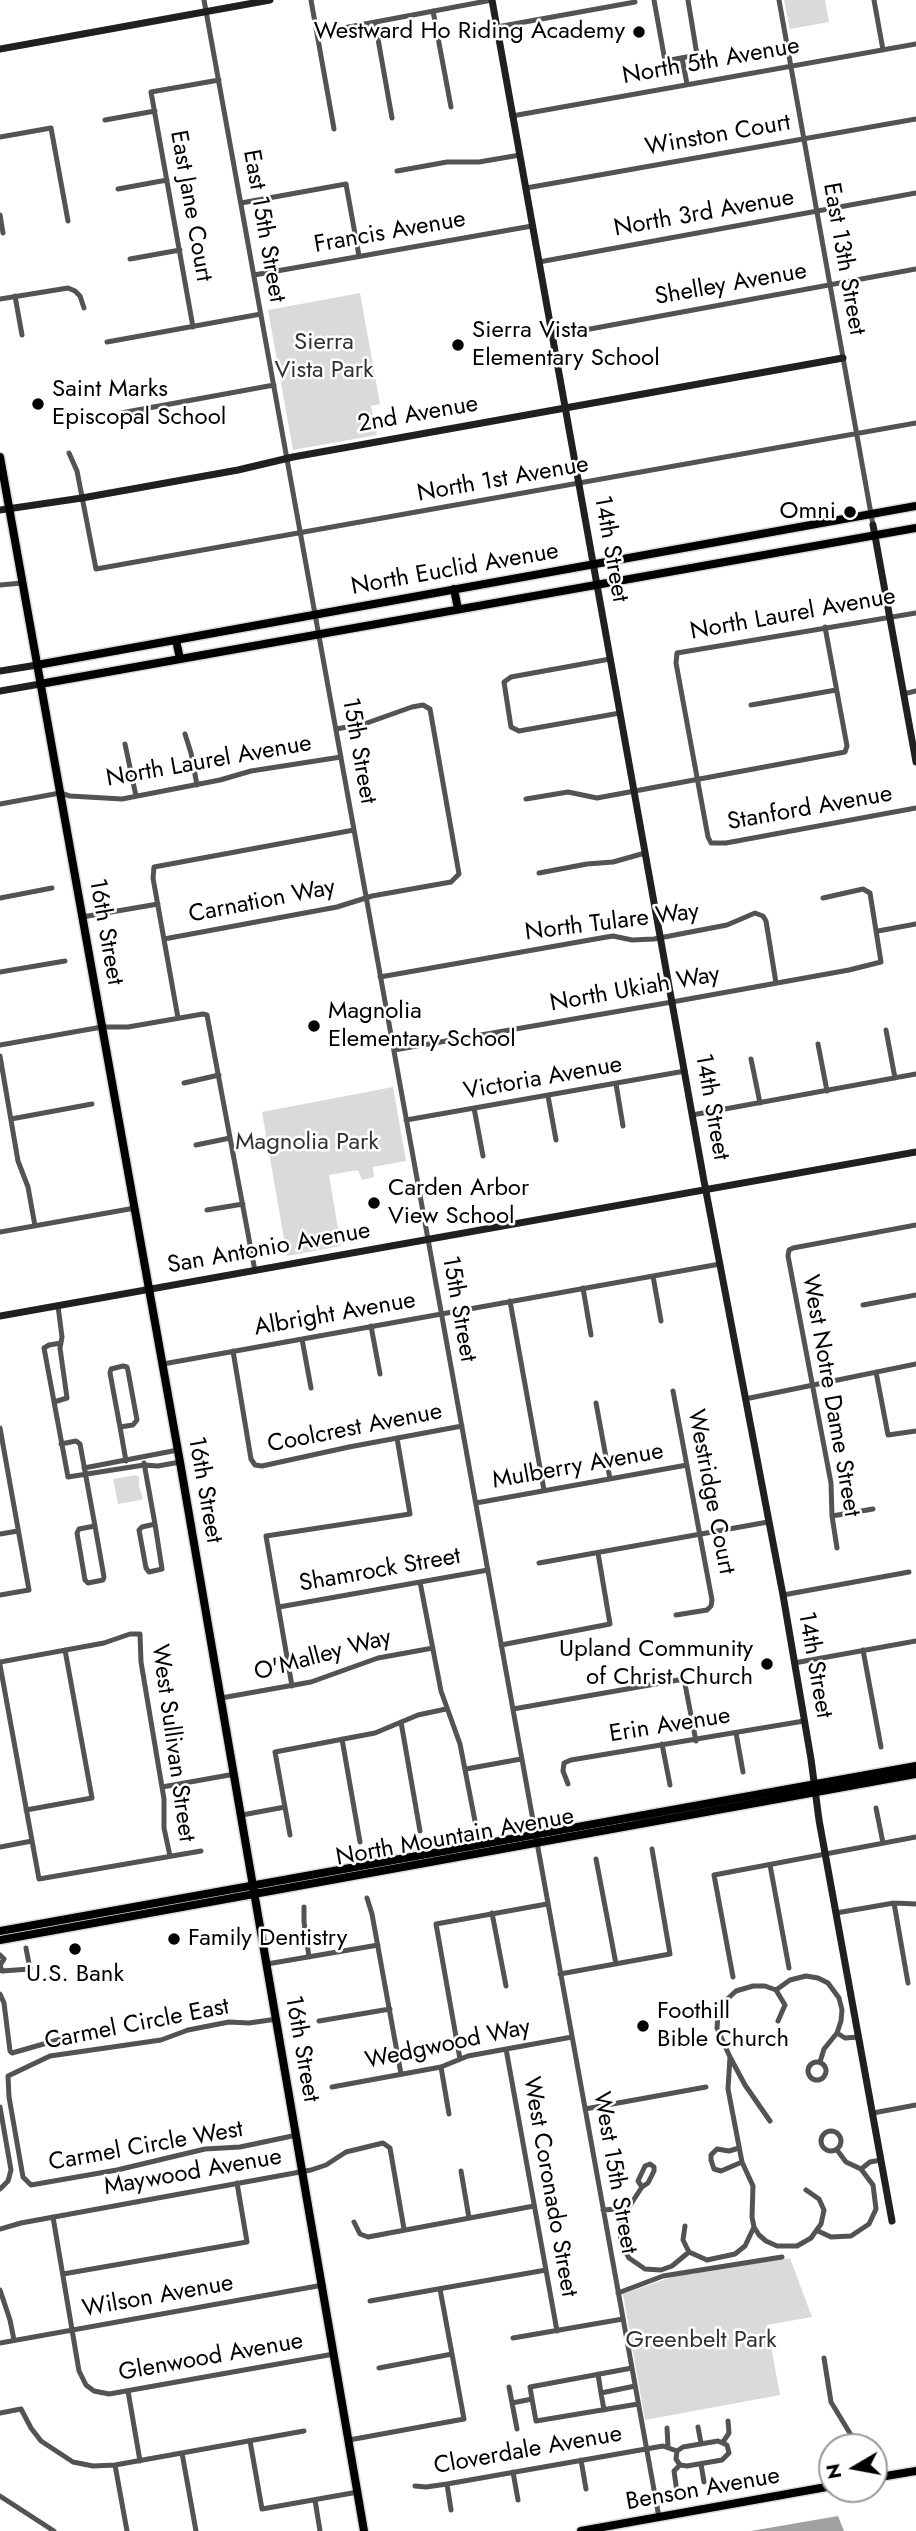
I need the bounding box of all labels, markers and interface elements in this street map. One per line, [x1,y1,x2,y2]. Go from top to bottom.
place label: Westward Ho Riding Academy [314,18,625,46]
marker: Westward Ho Riding Academy [631,24,647,40]
street label: North 5th Avenue [620,32,802,92]
street label: Winston Court [643,109,793,163]
street label: East Jane Court [163,128,217,284]
street label: East 15th Street [235,147,291,305]
street label: East 13th Street [815,181,871,337]
street label: North 3rd Avenue [612,184,796,244]
street label: Francis Avenue [312,206,468,260]
street label: Shelley Avenue [653,257,809,313]
place label: Sierra Vista Elementary School [472,317,660,373]
park label: Sierra Vista Park [274,329,374,385]
marker: Sierra Vista Elementary School [450,337,466,353]
place label: Saint Marks Episcopal School [52,376,226,432]
street label: 2nd Avenue [355,390,481,440]
marker: Saint Marks Episcopal School [30,396,46,412]
street label: North 1st Avenue [415,451,591,509]
street label: 14th Street [586,494,634,604]
place label: Omni [779,498,836,526]
marker: Omni [842,504,858,520]
street label: North Euclid Avenue [349,538,561,602]
street label: North Laurel Avenue [688,583,898,647]
street label: 15th Street [335,696,381,806]
street label: North Laurel Avenue [104,730,314,794]
street label: Stanford Avenue [725,780,895,838]
street label: Carnation Way [186,874,338,930]
street label: 16th Street [81,877,129,987]
street label: North Tulare Way [523,898,701,948]
street label: North Ukiah Way [548,961,722,1019]
place label: Magnolia Elementary School [328,998,516,1054]
marker: Magnolia Elementary School [306,1018,322,1034]
street label: Victoria Avenue [462,1051,624,1107]
street label: 14th Street [687,1052,735,1162]
park label: Magnolia Park [235,1129,379,1157]
place label: Carden Arbor View School [388,1175,529,1231]
marker: Carden Arbor View School [366,1195,382,1211]
street label: San Antonio Avenue [165,1217,373,1281]
street label: 15th Street [435,1254,481,1364]
street label: West Notre Dame Street [795,1273,865,1519]
street label: Albright Avenue [252,1287,418,1343]
street label: Coolcrest Avenue [265,1398,445,1460]
street label: Westridge Court [680,1407,740,1577]
street label: 16th Street [180,1435,228,1545]
street label: Mulberry Avenue [490,1438,666,1496]
street label: Shamrock Street [297,1543,463,1599]
street label: 14th Street [790,1610,838,1720]
street label: O'Malley Way [251,1624,395,1688]
place label: Upland Community of Christ Church [559,1636,753,1692]
street label: West Sullivan Street [144,1642,200,1844]
marker: Upland Community of Christ Church [759,1656,775,1672]
street label: Erin Avenue [607,1702,733,1750]
street label: North Mountain Avenue [334,1803,576,1873]
place label: Family Dentistry [188,1925,347,1953]
marker: Family Dentistry [166,1931,182,1947]
marker: U.S. Bank [67,1941,83,1957]
place label: U.S. Bank [26,1961,124,1989]
street label: Carmel Circle East [42,1993,232,2057]
street label: 16th Street [277,1994,325,2104]
place label: Foothill Bible Church [657,1998,789,2054]
street label: Wedgwood Way [363,2013,533,2077]
marker: Foothill Bible Church [635,2018,651,2034]
street label: West Coronado Street [515,2075,583,2299]
street label: West 15th Street [586,2090,642,2256]
street label: Carmel Circle West [47,2116,245,2178]
street label: Maywood Avenue [102,2143,284,2203]
street label: Wilson Avenue [80,2270,236,2324]
park label: Greenbelt Park [625,2327,777,2355]
street label: Glenwood Avenue [117,2328,305,2388]
street label: Cloverdale Avenue [432,2420,624,2482]
north arrow [818,2433,888,2503]
street label: Benson Avenue [624,2462,782,2518]
text: N [819,2462,848,2481]

